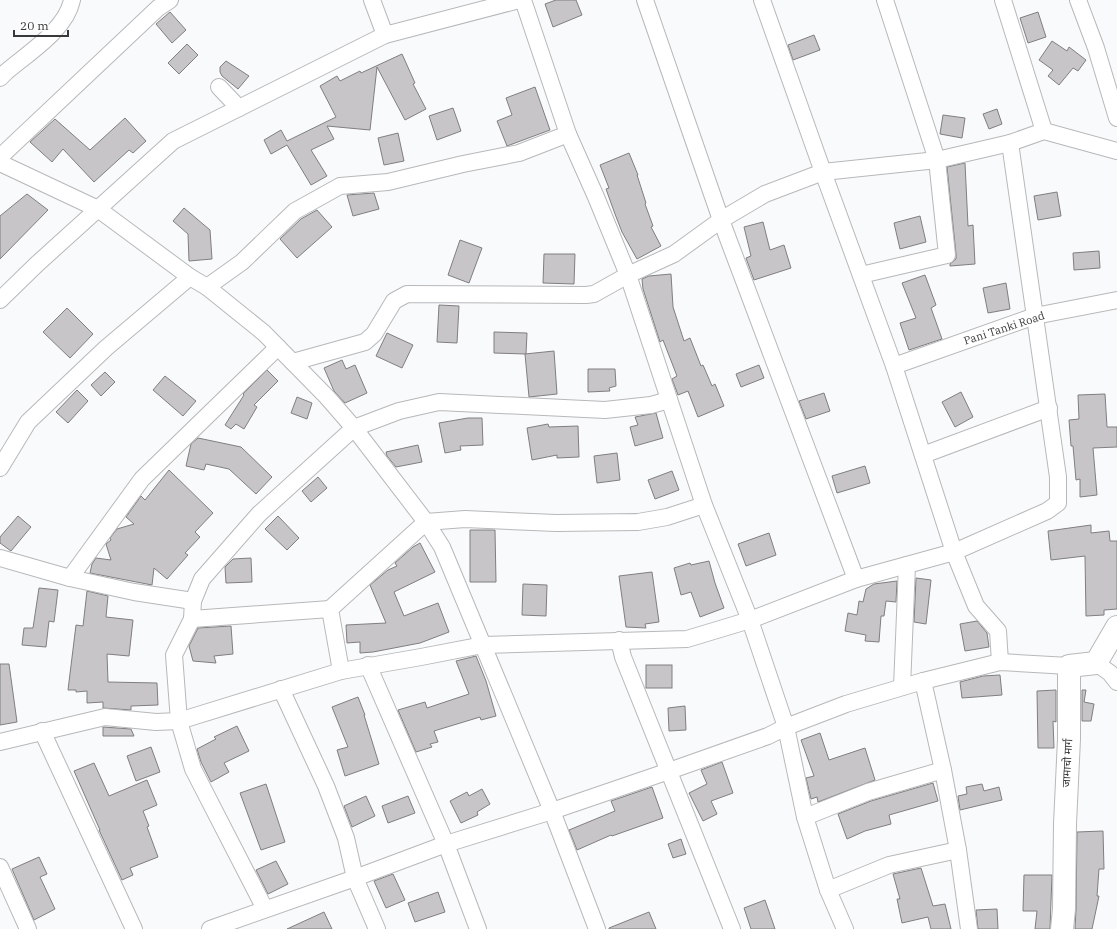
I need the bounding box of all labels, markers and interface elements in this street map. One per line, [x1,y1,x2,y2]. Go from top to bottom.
scale bar [14,12,68,38]
text: 20 m [20,18,49,33]
street label: Pani Tanki Road [962,308,1046,348]
street label: जामाचो मार्ग [1059,737,1075,788]

